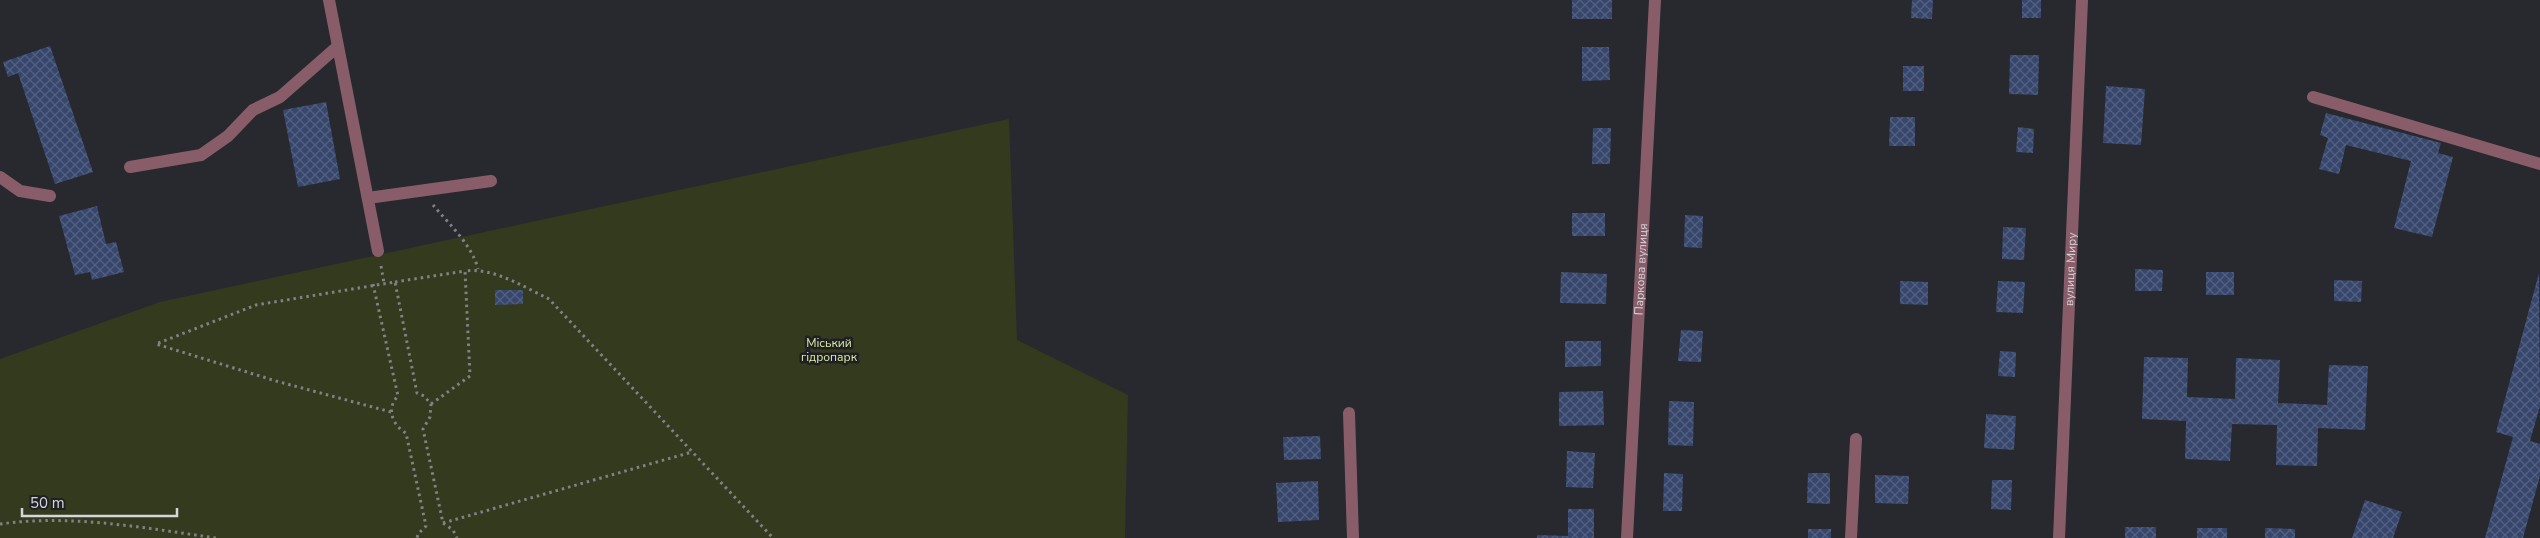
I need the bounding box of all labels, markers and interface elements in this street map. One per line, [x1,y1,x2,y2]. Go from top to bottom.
street label: Паркова вулиця [1631,223,1651,316]
street label: вулиця Миру [2061,231,2080,306]
park label: Міський гідропарк [801,335,858,365]
scale bar [22,486,178,518]
text: 50 m [30,493,65,513]

